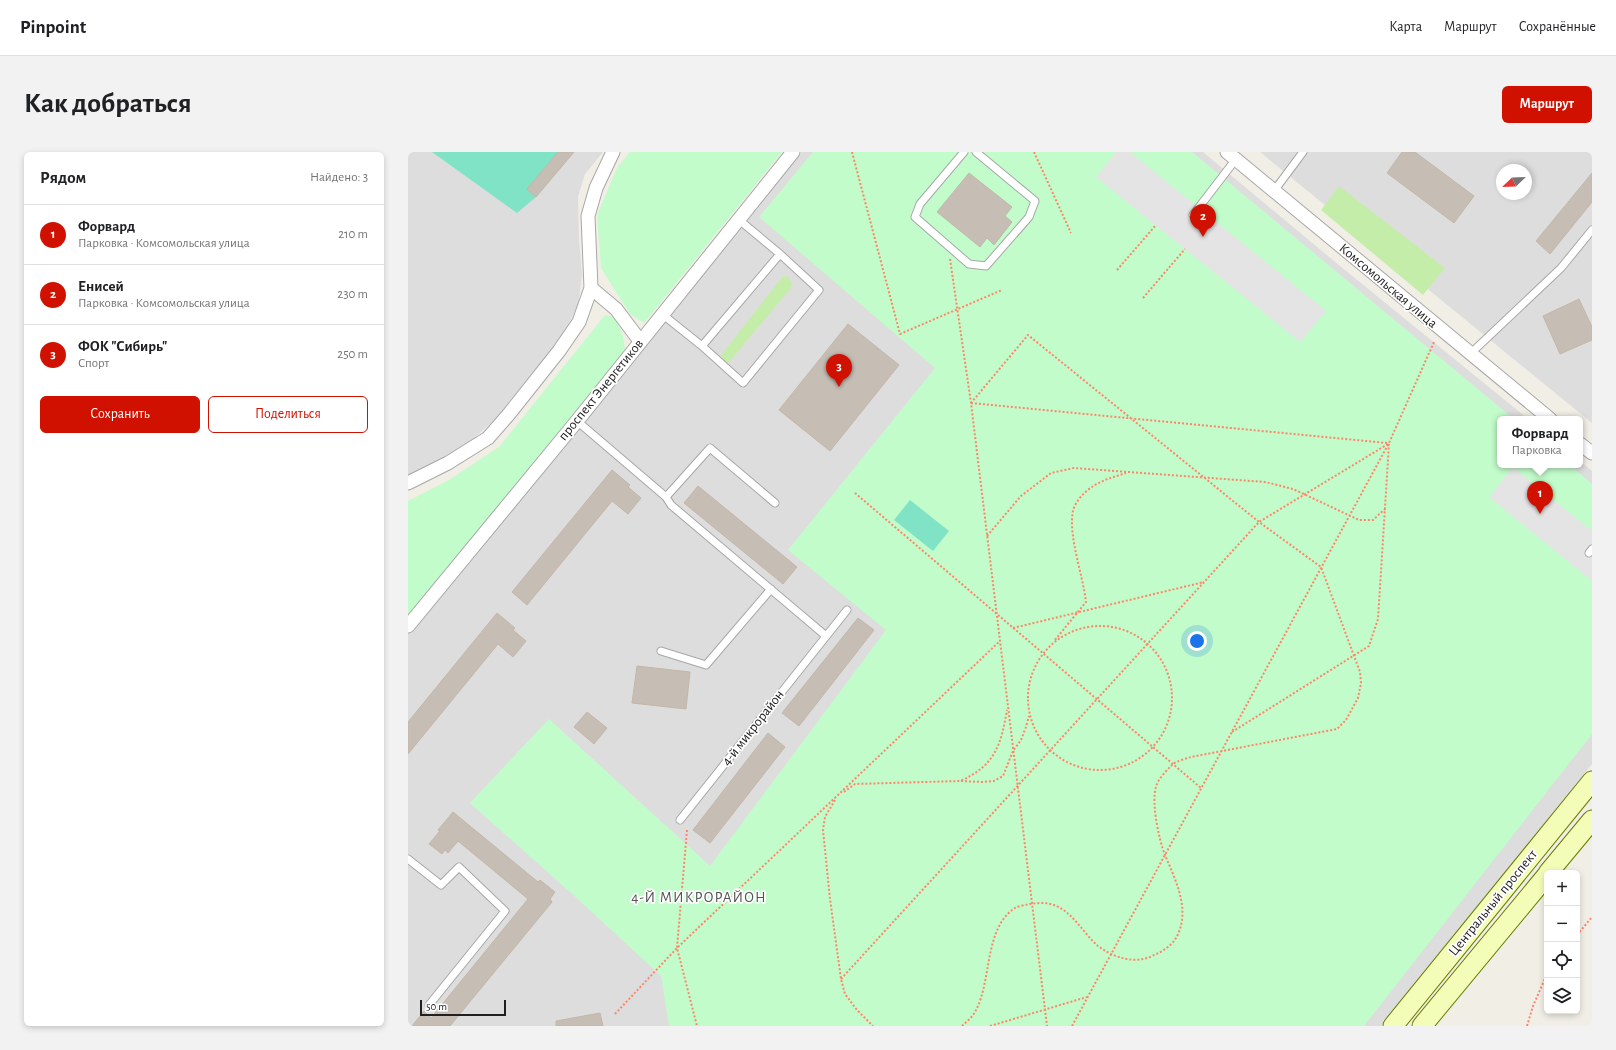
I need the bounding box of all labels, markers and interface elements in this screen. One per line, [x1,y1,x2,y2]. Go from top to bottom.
text: Pinpoint [20,18,86,37]
text: Карта [1389,20,1422,34]
text: Маршрут [1444,20,1497,34]
text: Сохранённые [1519,20,1596,34]
button: Маршрут [1502,86,1592,123]
text: Как добраться [24,90,192,118]
north arrow [1496,164,1532,200]
text: Рядом [40,169,86,186]
text: Найдено: 3 [310,171,368,184]
pin: 2 [1190,204,1216,237]
text: Форвард [78,219,135,234]
text: 1 [51,228,55,241]
text: 210 m [338,228,368,241]
text: Парковка · Комсомольская улица [78,237,250,250]
street label: Комсомольская улица [1336,241,1440,331]
text: Енисей [78,279,124,294]
text: 2 [50,288,56,301]
text: 230 m [337,288,368,301]
text: Парковка · Комсомольская улица [78,297,250,310]
street label: проспект Энергетиков [556,337,646,443]
text: ФОК "Сибирь" [78,339,167,354]
text: 3 [50,348,56,361]
text: 250 m [337,348,368,361]
pin: 3 [826,354,852,387]
text: Спорт [78,357,109,370]
button: Сохранить [40,396,200,433]
button: Поделиться [208,396,368,433]
popup [1497,416,1583,468]
text: Форвард [1511,426,1569,441]
text: Парковка [1511,444,1562,457]
pin: 1 [1527,481,1553,514]
your location [1187,631,1207,651]
street label: 4-й микрорайон [719,688,787,768]
street label: Центральный проспект [1446,847,1540,959]
map controls [1544,870,1580,1014]
button: + [1544,870,1580,906]
district label: 4-Й МИКРОРАЙОН [631,890,767,905]
button: − [1544,906,1580,942]
button: locate [1544,942,1580,978]
button: layers [1544,978,1580,1014]
scale bar [420,998,506,1017]
text: 50 m [426,1001,447,1012]

